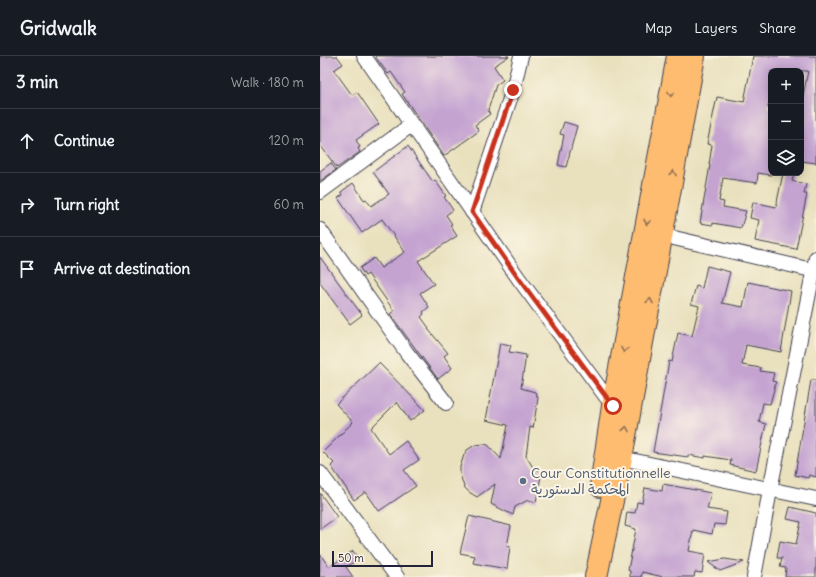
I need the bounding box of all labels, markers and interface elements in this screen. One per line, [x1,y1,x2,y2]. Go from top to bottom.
text: Gridwalk [20,16,97,40]
text: Map [645,19,672,37]
text: Layers [694,19,737,37]
text: Share [759,19,796,37]
map controls [768,68,804,176]
button: + [768,68,804,104]
text: 3 min [16,71,58,93]
text: Walk · 180 m [231,74,304,91]
route end [504,81,522,99]
one-way arrow [667,91,676,97]
button: − [768,104,804,140]
icon: ahead [16,130,38,152]
text: Continue [54,131,115,150]
text: 120 m [269,132,304,149]
button: layers [768,140,804,176]
one-way arrow [668,170,676,176]
icon: right [16,194,38,216]
text: Turn right [54,195,119,214]
text: 60 m [273,196,304,213]
one-way arrow [644,219,652,225]
icon: arrive [16,258,38,280]
text: Arrive at destination [54,259,190,278]
one-way arrow [645,298,653,304]
one-way arrow [620,347,628,353]
route start [604,397,622,415]
one-way arrow [622,426,630,432]
place label: Cour Constitutionnelle المحكمة الدستورية [531,464,671,499]
marker: Cour Constitutionnelle المحكمة الدستورية [518,476,528,486]
scale bar [332,549,433,568]
text: 50 m [338,551,364,565]

